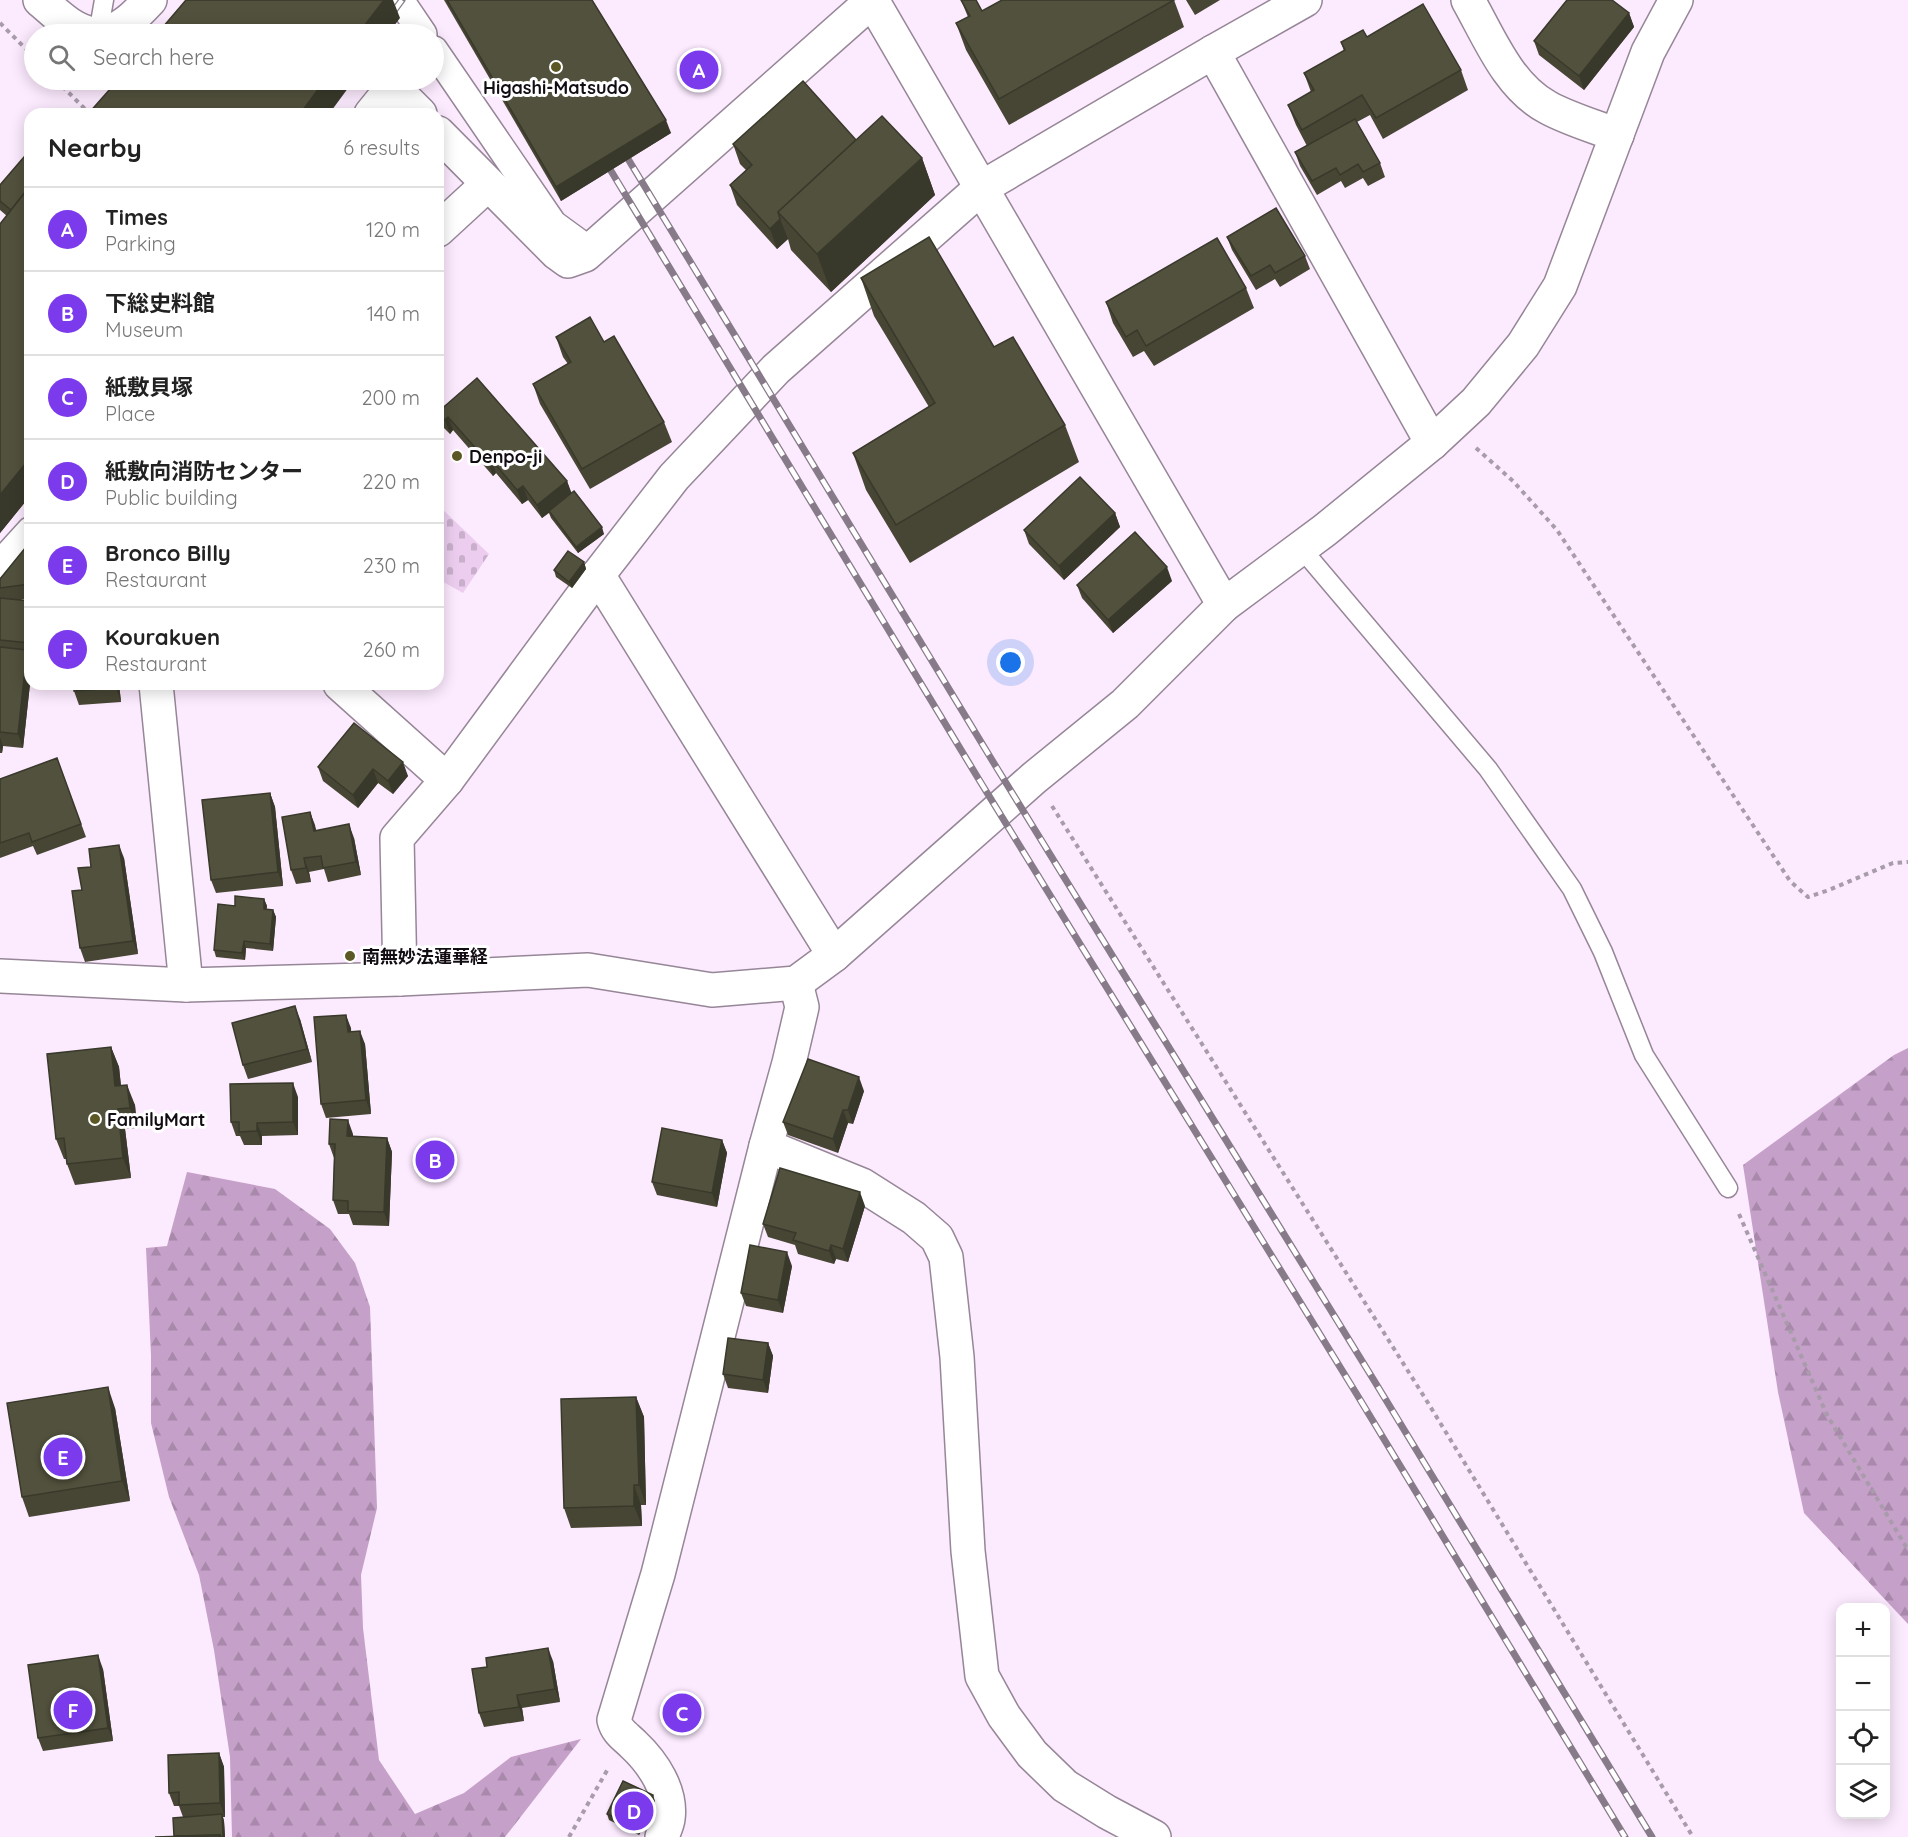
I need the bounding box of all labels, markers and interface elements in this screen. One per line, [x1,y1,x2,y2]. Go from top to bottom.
search box [24,24,444,90]
icon: search [45,41,78,74]
text: Search here [93,43,214,71]
pin: A [680,48,718,92]
marker: Higashi-Matsudo [549,60,563,74]
place label: Higashi-Matsudo [483,76,629,99]
text: Nearby [48,131,142,164]
text: 6 results [343,135,420,160]
text: Times [105,203,168,231]
text: A [61,217,74,242]
text: 120 m [366,217,420,242]
text: Parking [105,231,176,256]
text: 下総史料館 [105,289,215,317]
text: B [61,301,74,326]
text: 140 m [367,301,420,326]
text: Museum [105,317,183,342]
text: 紙敷貝塚 [105,373,193,401]
text: C [61,385,74,410]
text: 200 m [361,385,420,410]
text: Place [105,401,155,426]
place label: Denpo-ji [469,445,542,468]
marker: Denpo-ji [450,449,464,463]
text: 紙敷向消防センター [105,457,303,485]
text: D [60,469,75,494]
text: 220 m [362,469,420,494]
text: Public building [105,485,238,510]
text: Bronco Billy [105,539,231,567]
text: E [62,553,73,578]
text: 230 m [363,553,420,578]
text: Restaurant [105,567,207,592]
text: Kourakuen [105,623,220,651]
text: F [62,637,73,662]
text: 260 m [363,637,420,662]
your location [996,648,1025,677]
text: Restaurant [105,651,207,676]
place label: 南無妙法蓮華経 [362,945,488,968]
marker: 南無妙法蓮華経 [343,949,357,963]
place label: FamilyMart [107,1108,205,1131]
marker: FamilyMart [88,1112,102,1126]
pin: B [416,1138,454,1182]
pin: E [44,1434,82,1480]
map controls [1836,1603,1890,1819]
button: + [1836,1603,1890,1657]
button: − [1836,1657,1890,1711]
pin: F [54,1688,92,1732]
pin: C [662,1690,702,1736]
button: locate [1836,1711,1890,1765]
button: layers [1836,1765,1890,1819]
pin: D [614,1788,654,1834]

